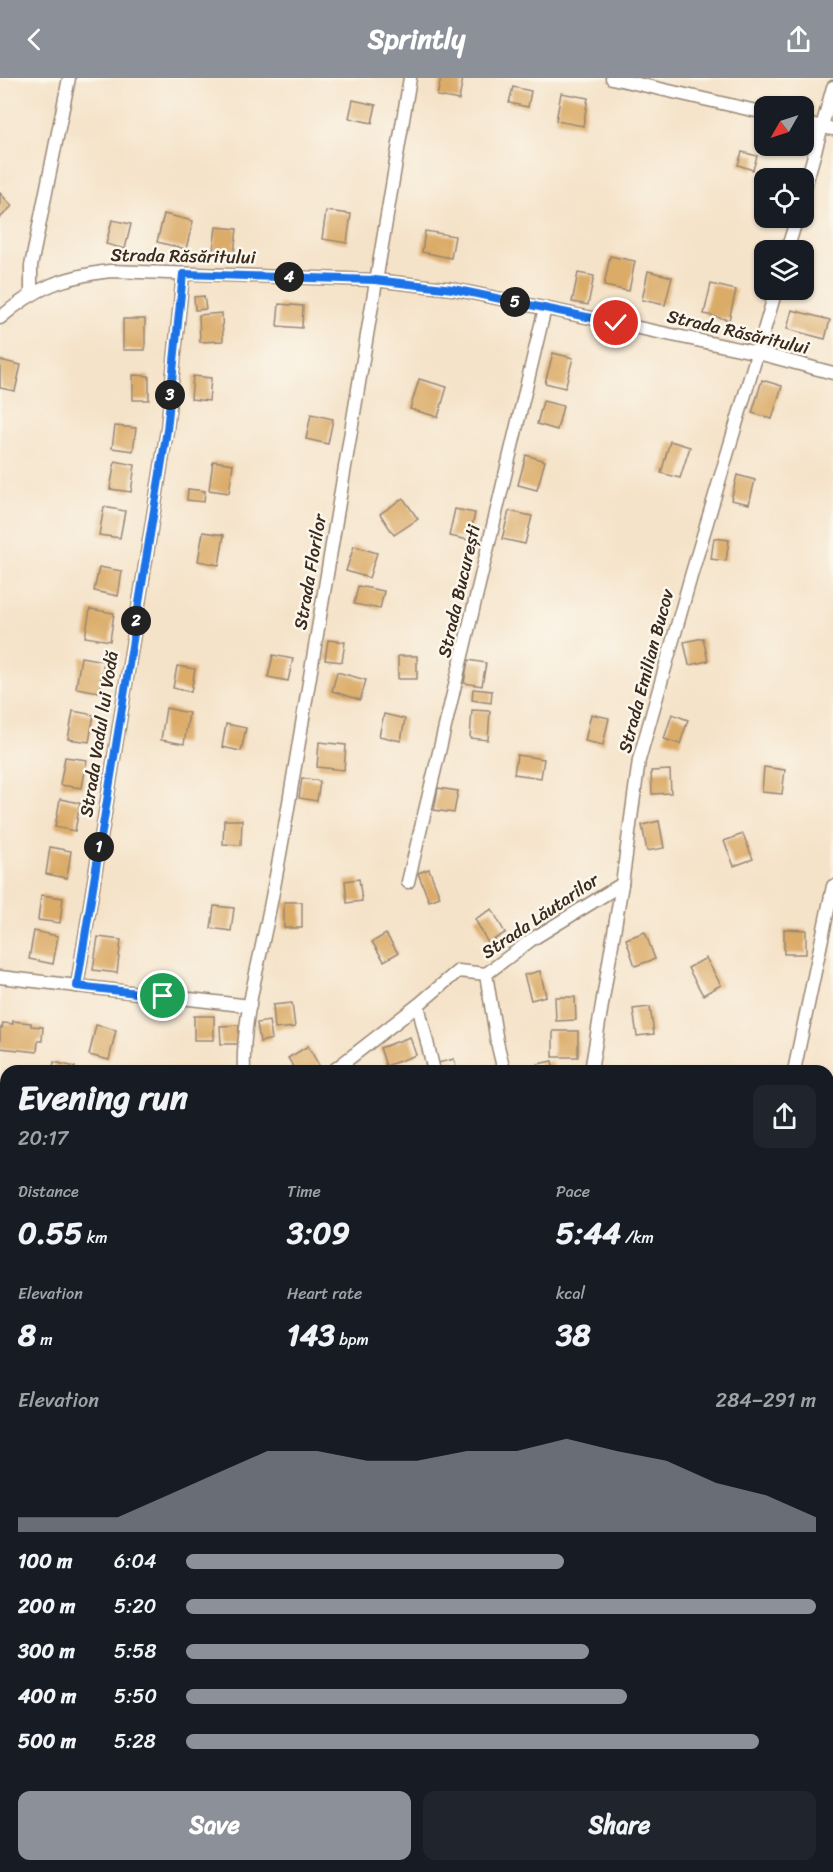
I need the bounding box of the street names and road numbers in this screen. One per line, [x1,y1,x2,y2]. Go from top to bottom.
street label: Strada Răsăritului [110,239,257,273]
street label: Strada Răsăritului [664,300,813,364]
street label: Strada Florilor [284,510,336,632]
street label: Strada București [428,520,490,661]
street label: Strada Emilian Bucov [609,585,683,757]
street label: Strada Vadul lui Vodă [70,648,128,819]
street label: Strada Lăutarilor [474,864,607,967]

